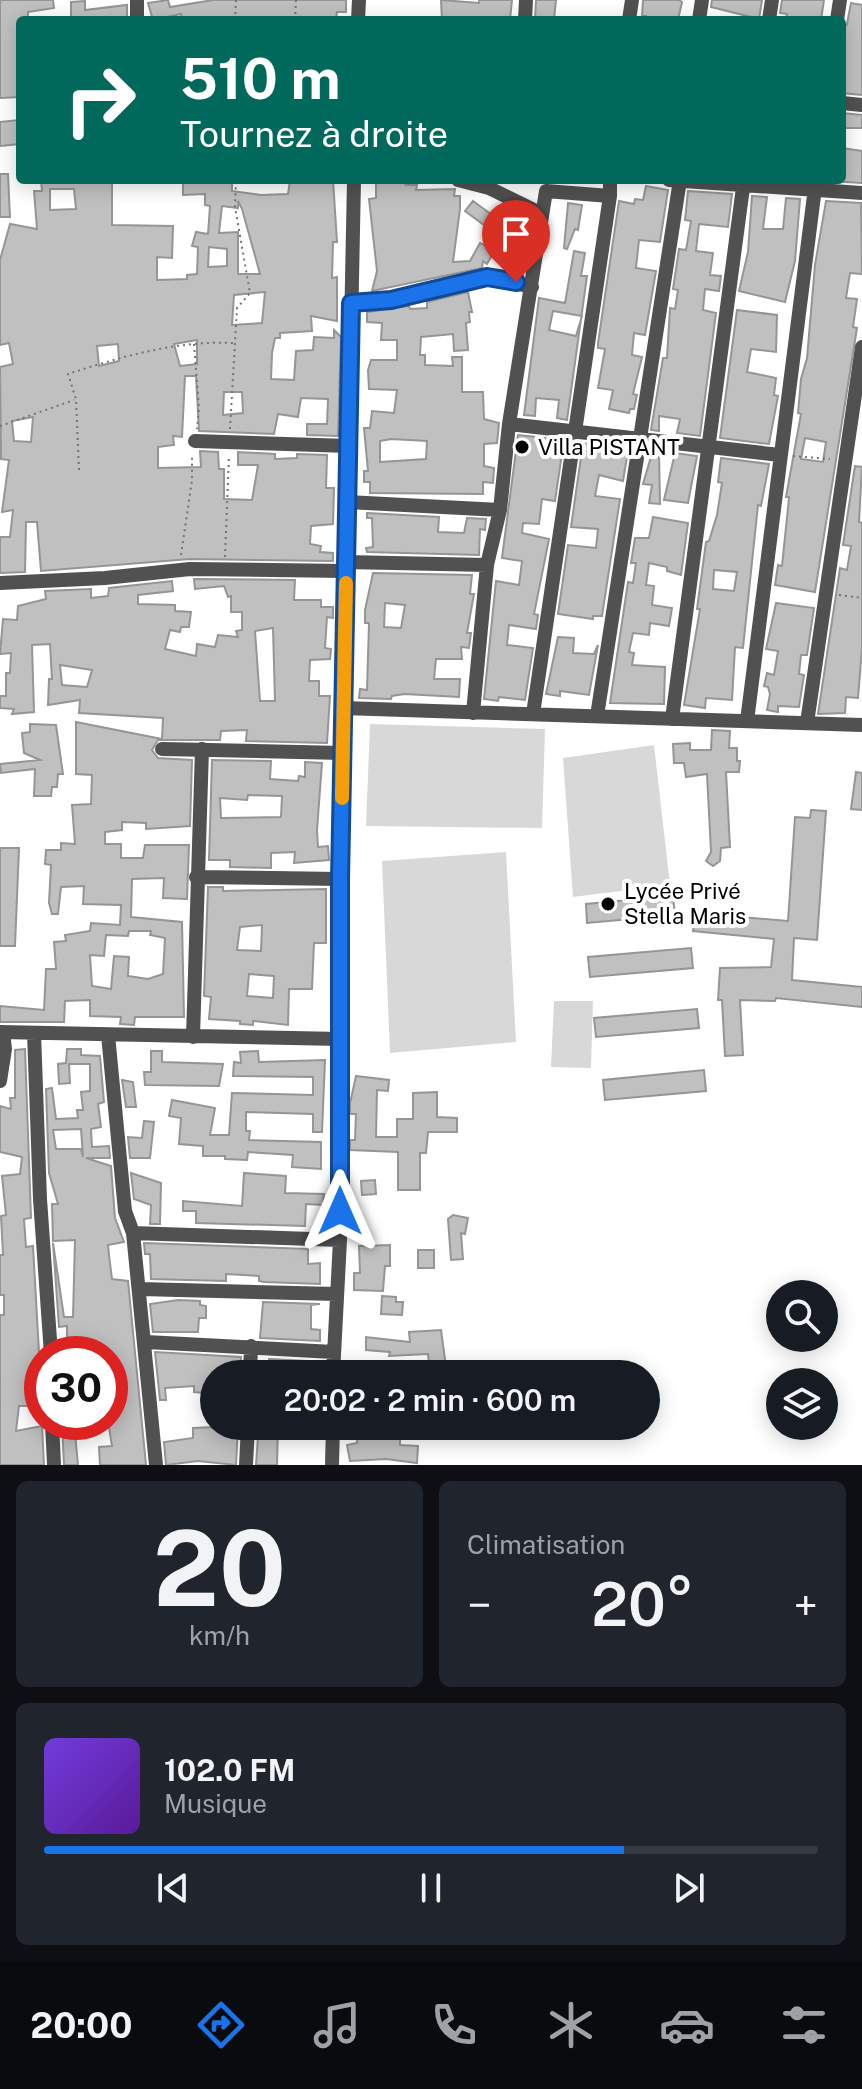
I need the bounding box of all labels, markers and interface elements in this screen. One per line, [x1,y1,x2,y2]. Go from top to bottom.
text: 510 m [180,46,341,112]
icon: right [48,48,152,152]
text: Tournez à droite [180,113,448,155]
pin [482,200,550,282]
icon: arrive [494,212,538,256]
place label: Villa PISTANT [538,434,680,460]
marker: Villa PISTANT [513,438,531,456]
place label: Lycée Privé Stella Maris [624,878,746,929]
marker: Lycée Privé Stella Maris [599,895,617,913]
position arrow [298,1169,382,1253]
map controls [766,1280,838,1440]
button: search [766,1280,838,1352]
speed limit sign: 30 [24,1336,128,1440]
button: layers [766,1368,838,1440]
text: 20:02 · 2 min · 600 m [284,1382,576,1418]
text: 20 [153,1507,286,1629]
text: Climatisation [467,1529,625,1560]
text: 20° [591,1569,694,1640]
text: − [467,1579,491,1631]
text: + [794,1579,818,1631]
text: km/h [189,1620,250,1651]
text: 102.0 FM [164,1752,295,1788]
text: Musique [164,1788,267,1819]
icon: previous [151,1866,195,1910]
icon: pause [409,1866,453,1910]
icon: next [667,1866,711,1910]
icon: directions [193,1997,249,2053]
icon: music [309,1997,365,2053]
icon: phone [426,1997,482,2053]
icon: climate [543,1997,599,2053]
icon: car [659,1997,715,2053]
icon: filters [776,1997,832,2053]
text: 20:00 [30,2004,132,2046]

